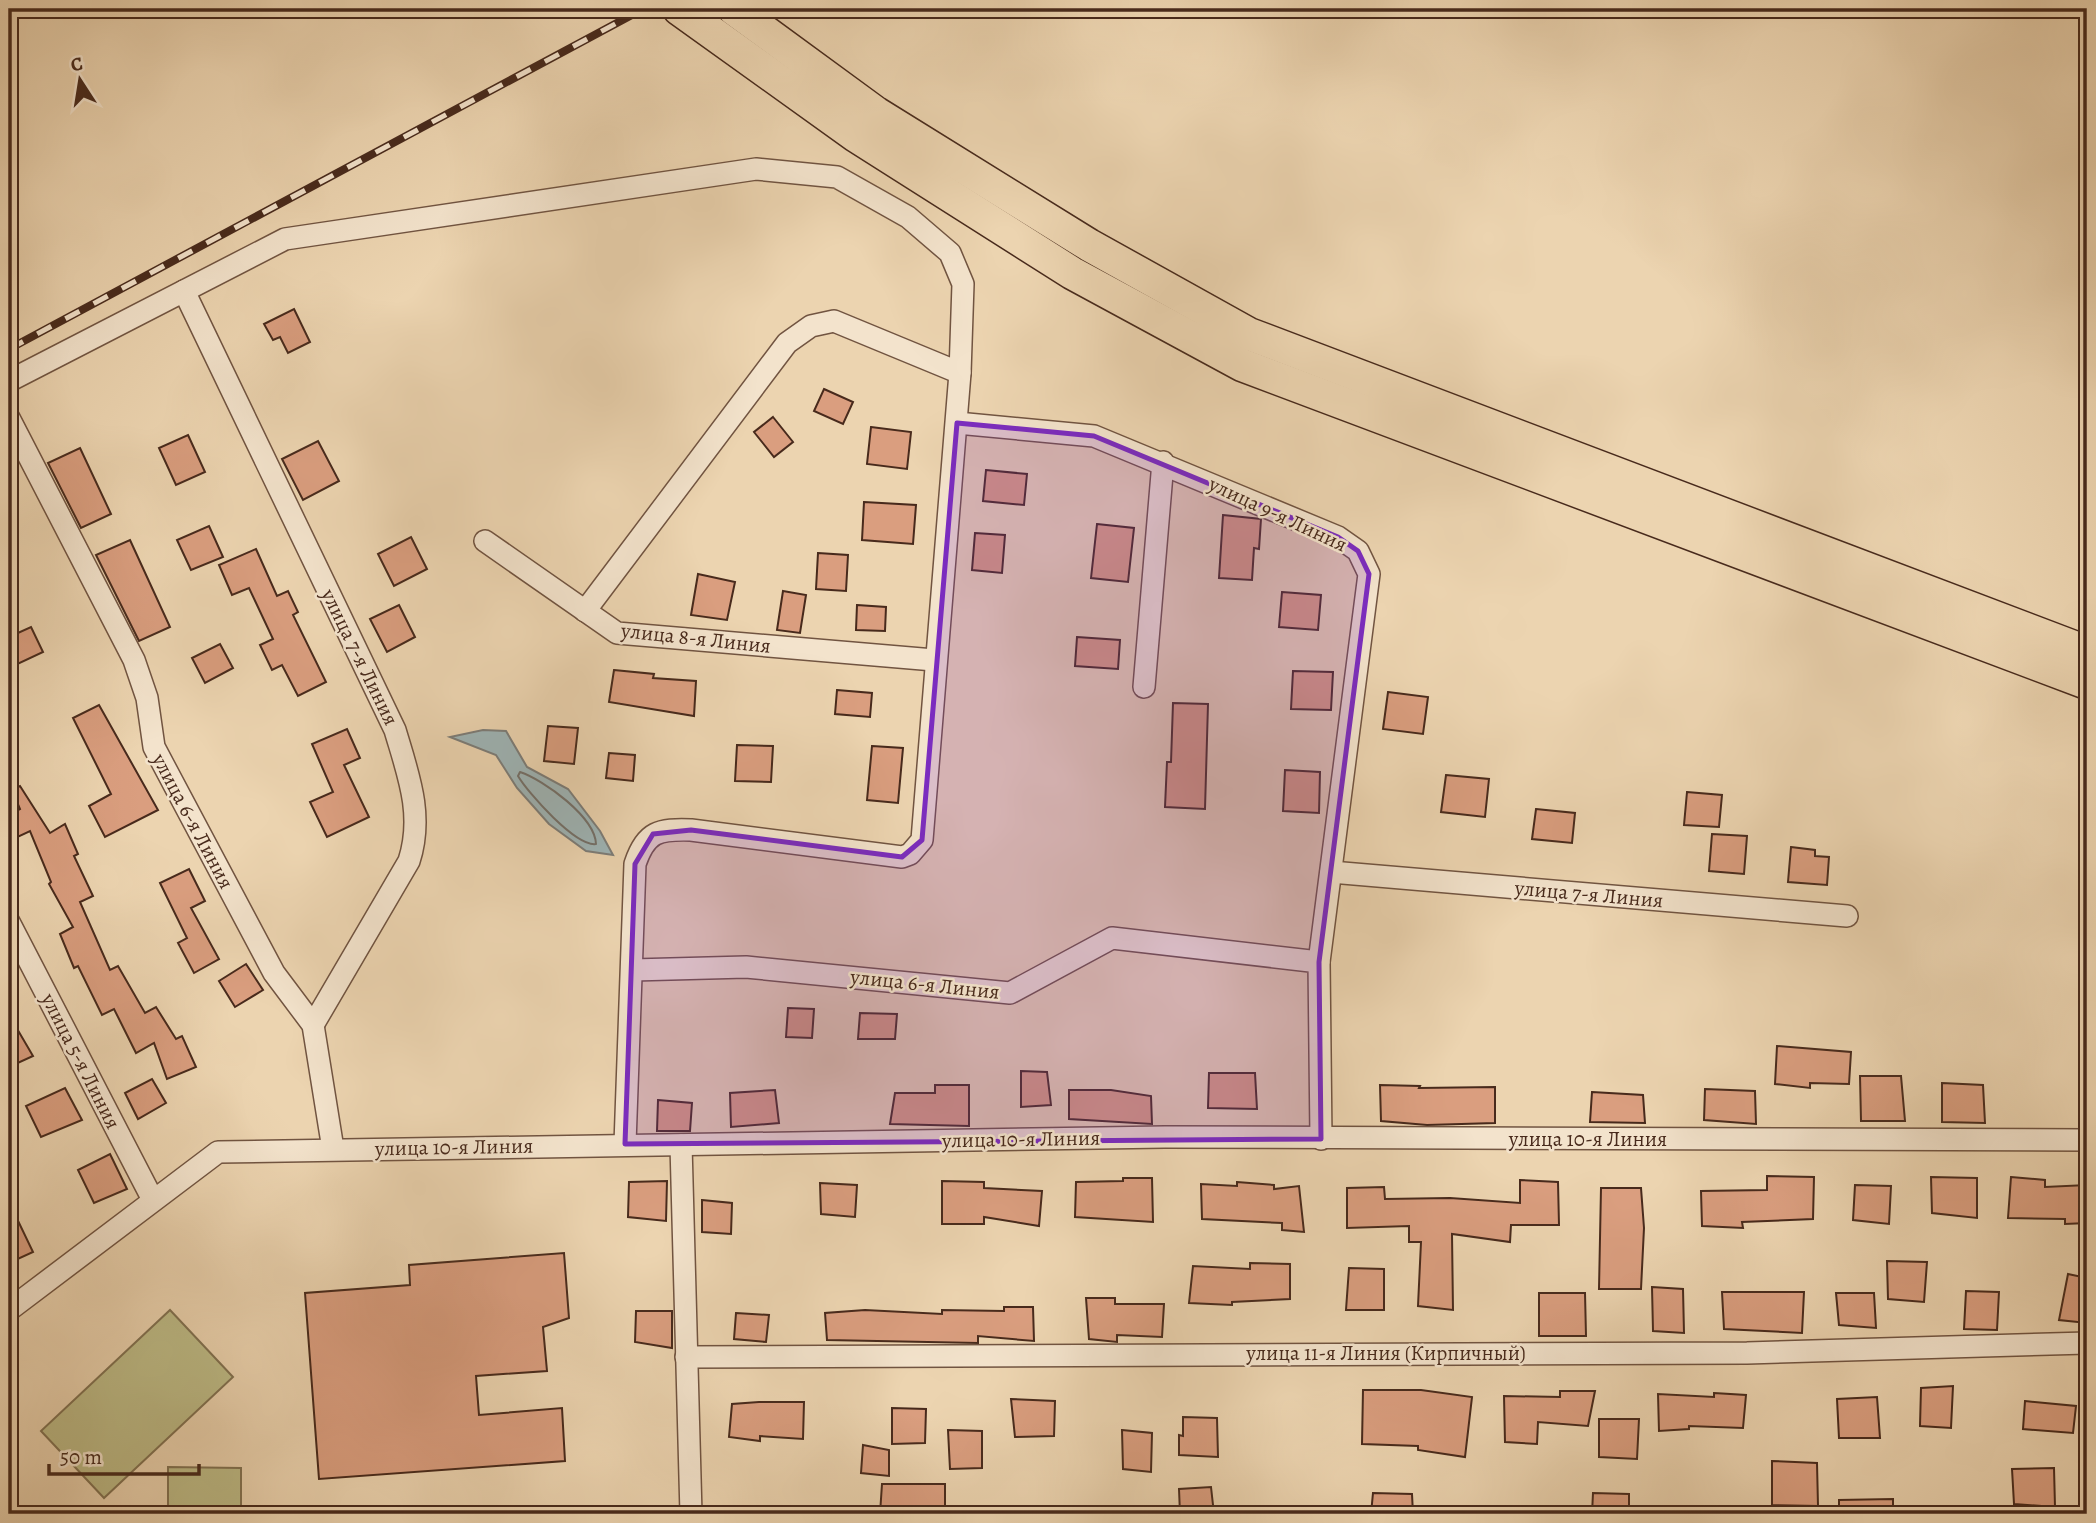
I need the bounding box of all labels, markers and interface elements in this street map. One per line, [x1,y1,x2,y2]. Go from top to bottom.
north arrow [46,46,116,116]
text: С [68,50,85,78]
street label: улица 9-я Линия [1203,469,1352,558]
street label: улица 7-я Линия [314,583,405,730]
street label: улица 8-я Линия [619,616,772,660]
street label: улица 6-я Линия [145,747,241,894]
street label: улица 7-я Линия [1513,873,1664,914]
street label: улица 6-я Линия [848,962,1001,1006]
street label: улица 5-я Линия [34,987,127,1134]
street label: улица 10-я Линия [941,1124,1100,1154]
street label: улица 10-я Линия [1508,1125,1667,1153]
street label: улица 10-я Линия [374,1132,533,1162]
street label: улица 11-я Линия (Кирпичный) [1245,1339,1526,1367]
scale bar [49,1432,200,1476]
text: 50 m [60,1443,102,1471]

